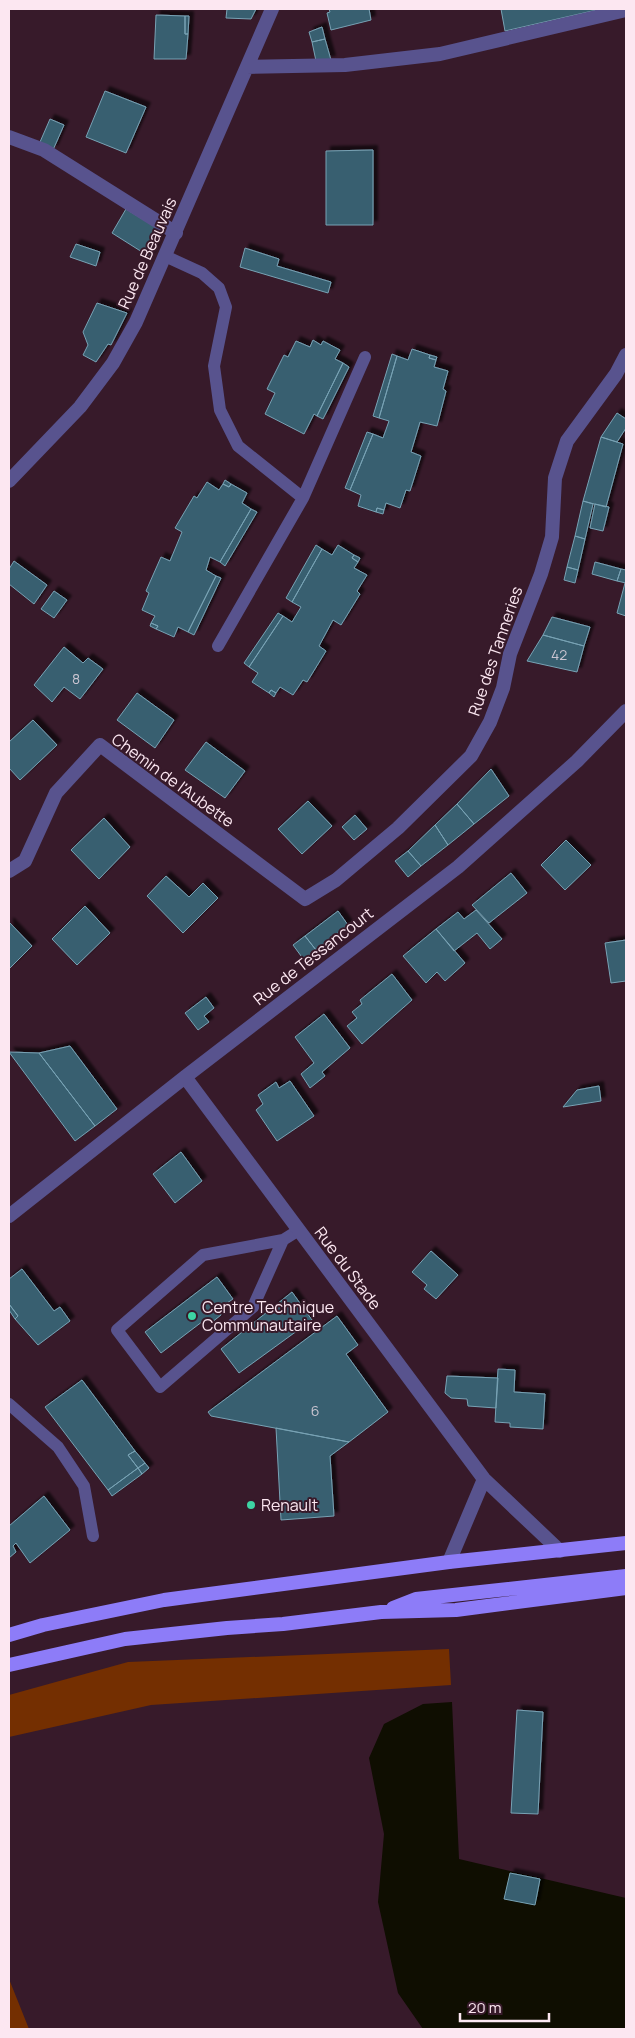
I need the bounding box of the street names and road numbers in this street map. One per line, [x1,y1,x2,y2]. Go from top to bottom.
street label: Rue de Beauvais [112,194,182,312]
street label: Rue des Tanneries [463,583,527,719]
street label: Chemin de l'Aubette [107,728,239,832]
street label: Rue de Tessancourt [248,902,378,1010]
street label: Rue du Stade [310,1222,386,1314]

